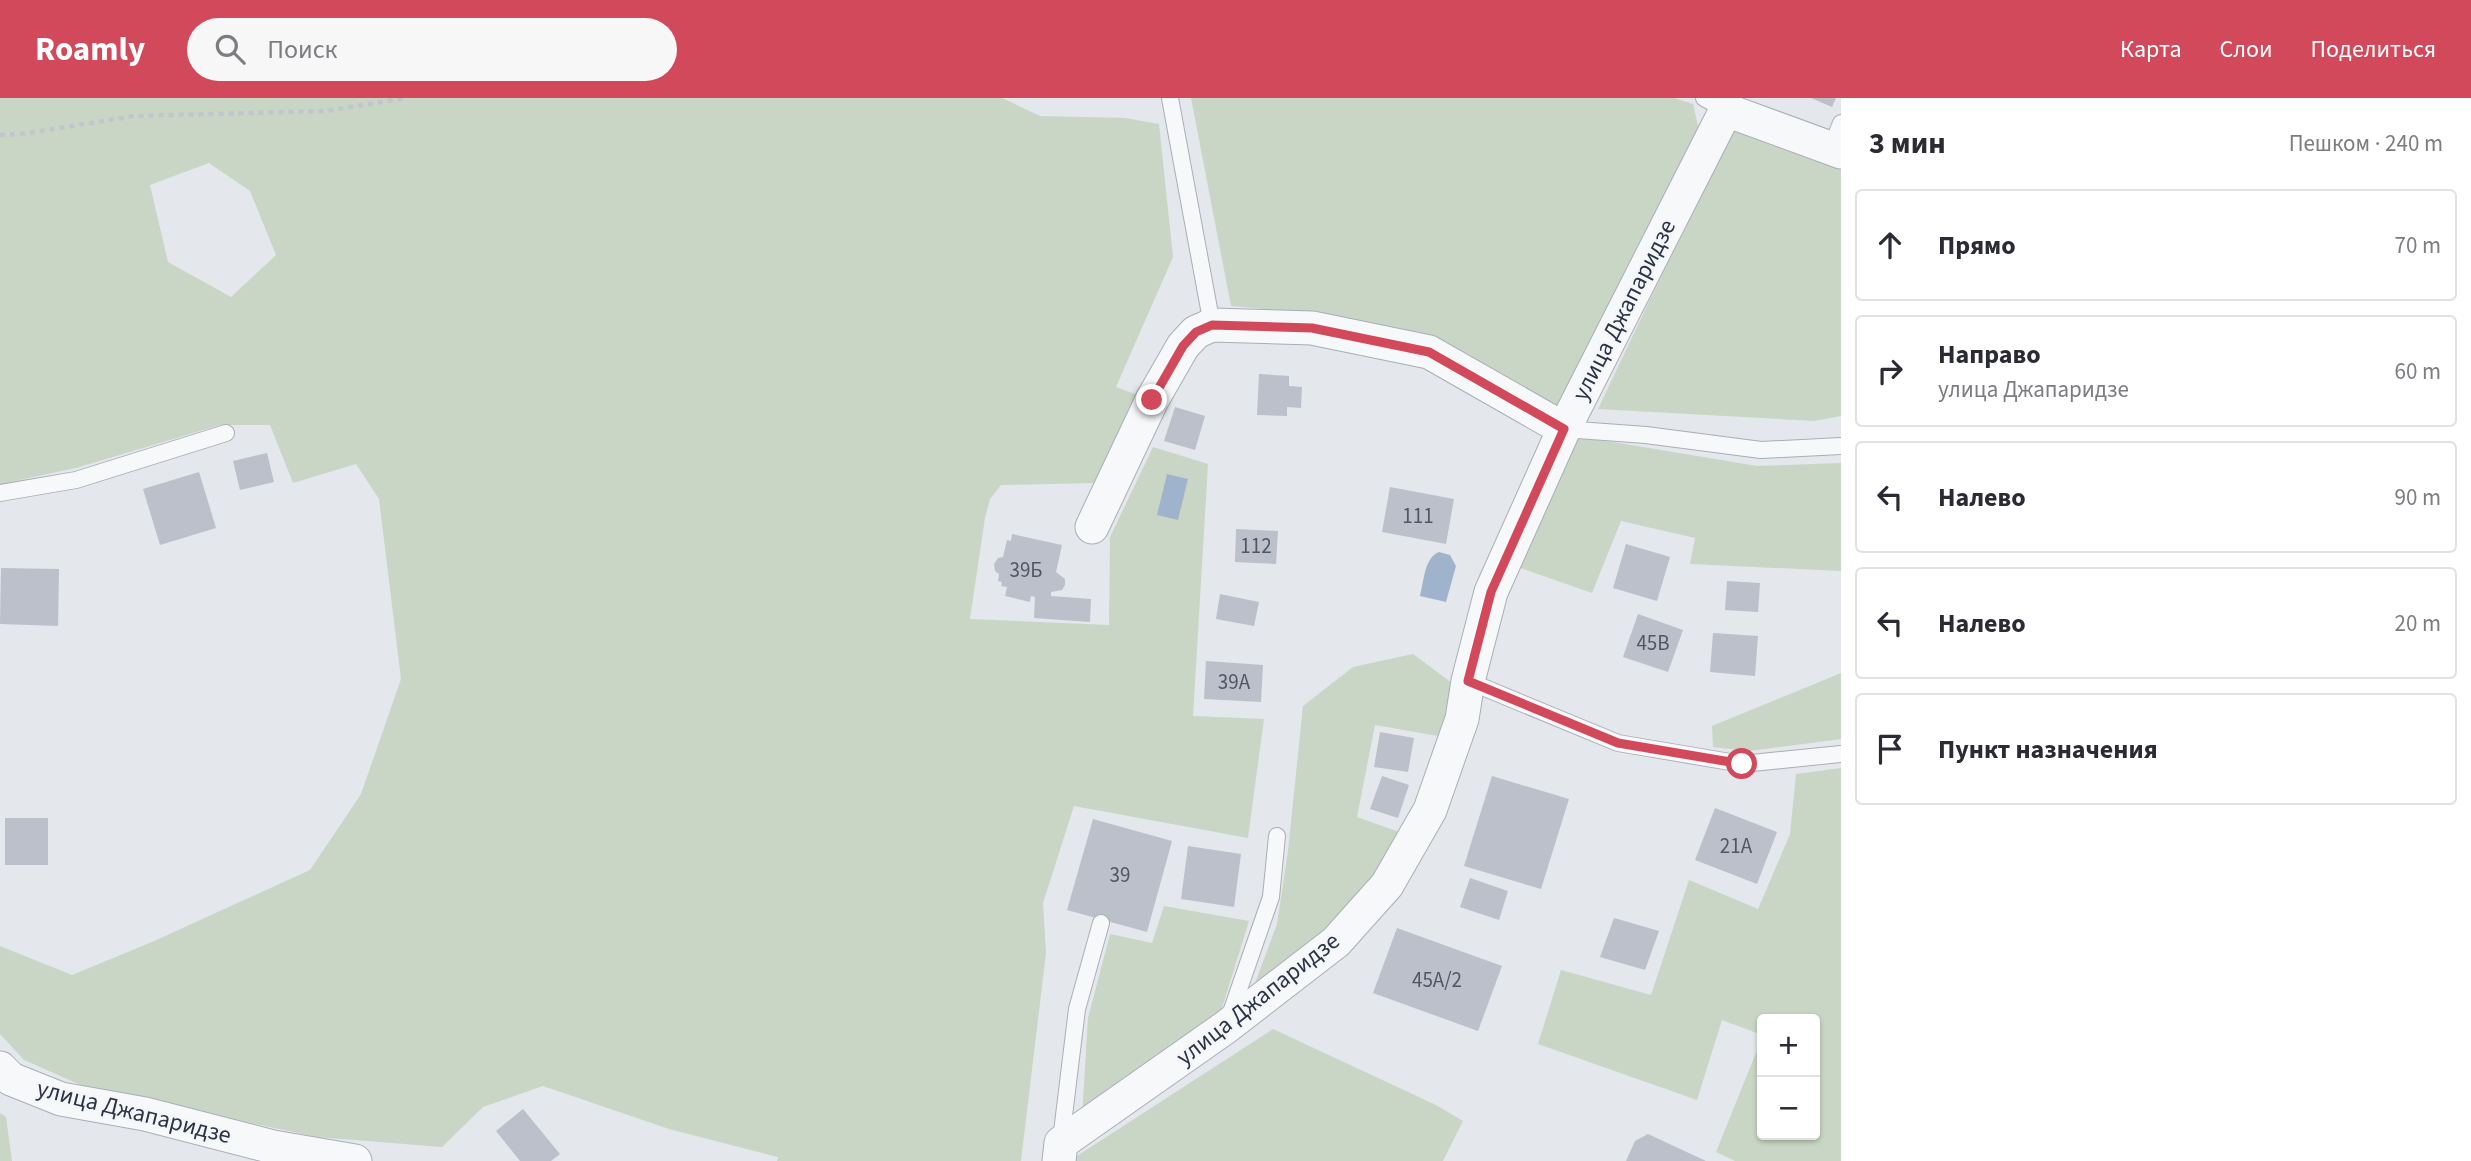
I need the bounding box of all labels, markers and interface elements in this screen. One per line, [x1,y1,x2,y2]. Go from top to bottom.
search box [187,18,677,81]
text: Roamly [35,26,145,73]
icon: search [211,30,249,68]
text: Поиск [267,31,337,68]
text: Карта [2120,32,2182,67]
text: Слои [2220,32,2273,67]
text: Поделиться [2311,32,2436,67]
text: 3 мин [1869,122,1946,165]
text: Пешком · 240 m [2289,127,2443,160]
street label: улица Джапаридзе [1563,213,1685,407]
icon: ahead [1871,226,1909,264]
text: Прямо [1938,227,2016,264]
text: 70 m [2394,229,2441,262]
text: Направо [1938,336,2041,373]
icon: right [1871,352,1909,390]
text: 60 m [2394,355,2441,388]
text: улица Джапаридзе [1938,373,2129,406]
route end [1136,384,1167,415]
icon: left [1871,478,1909,516]
text: Налево [1938,479,2026,516]
text: 90 m [2394,481,2441,514]
house number: 111 [1402,501,1434,531]
house number: 112 [1240,531,1272,561]
house number: 39Б [1009,555,1043,585]
icon: left [1871,604,1909,642]
text: Налево [1938,605,2026,642]
text: 20 m [2394,607,2441,640]
house number: 45В [1636,628,1670,658]
house number: 39А [1218,667,1251,697]
icon: arrive [1871,730,1909,768]
text: Пункт назначения [1938,731,2158,768]
route start [1726,748,1757,779]
house number: 21А [1720,831,1753,861]
house number: 39 [1110,860,1130,890]
street label: улица Джапаридзе [1169,924,1347,1074]
house number: 45А/2 [1412,965,1462,995]
map controls [1757,1014,1820,1140]
button: + [1757,1014,1820,1077]
street label: улица Джапаридзе [33,1071,235,1153]
button: − [1757,1077,1820,1140]

